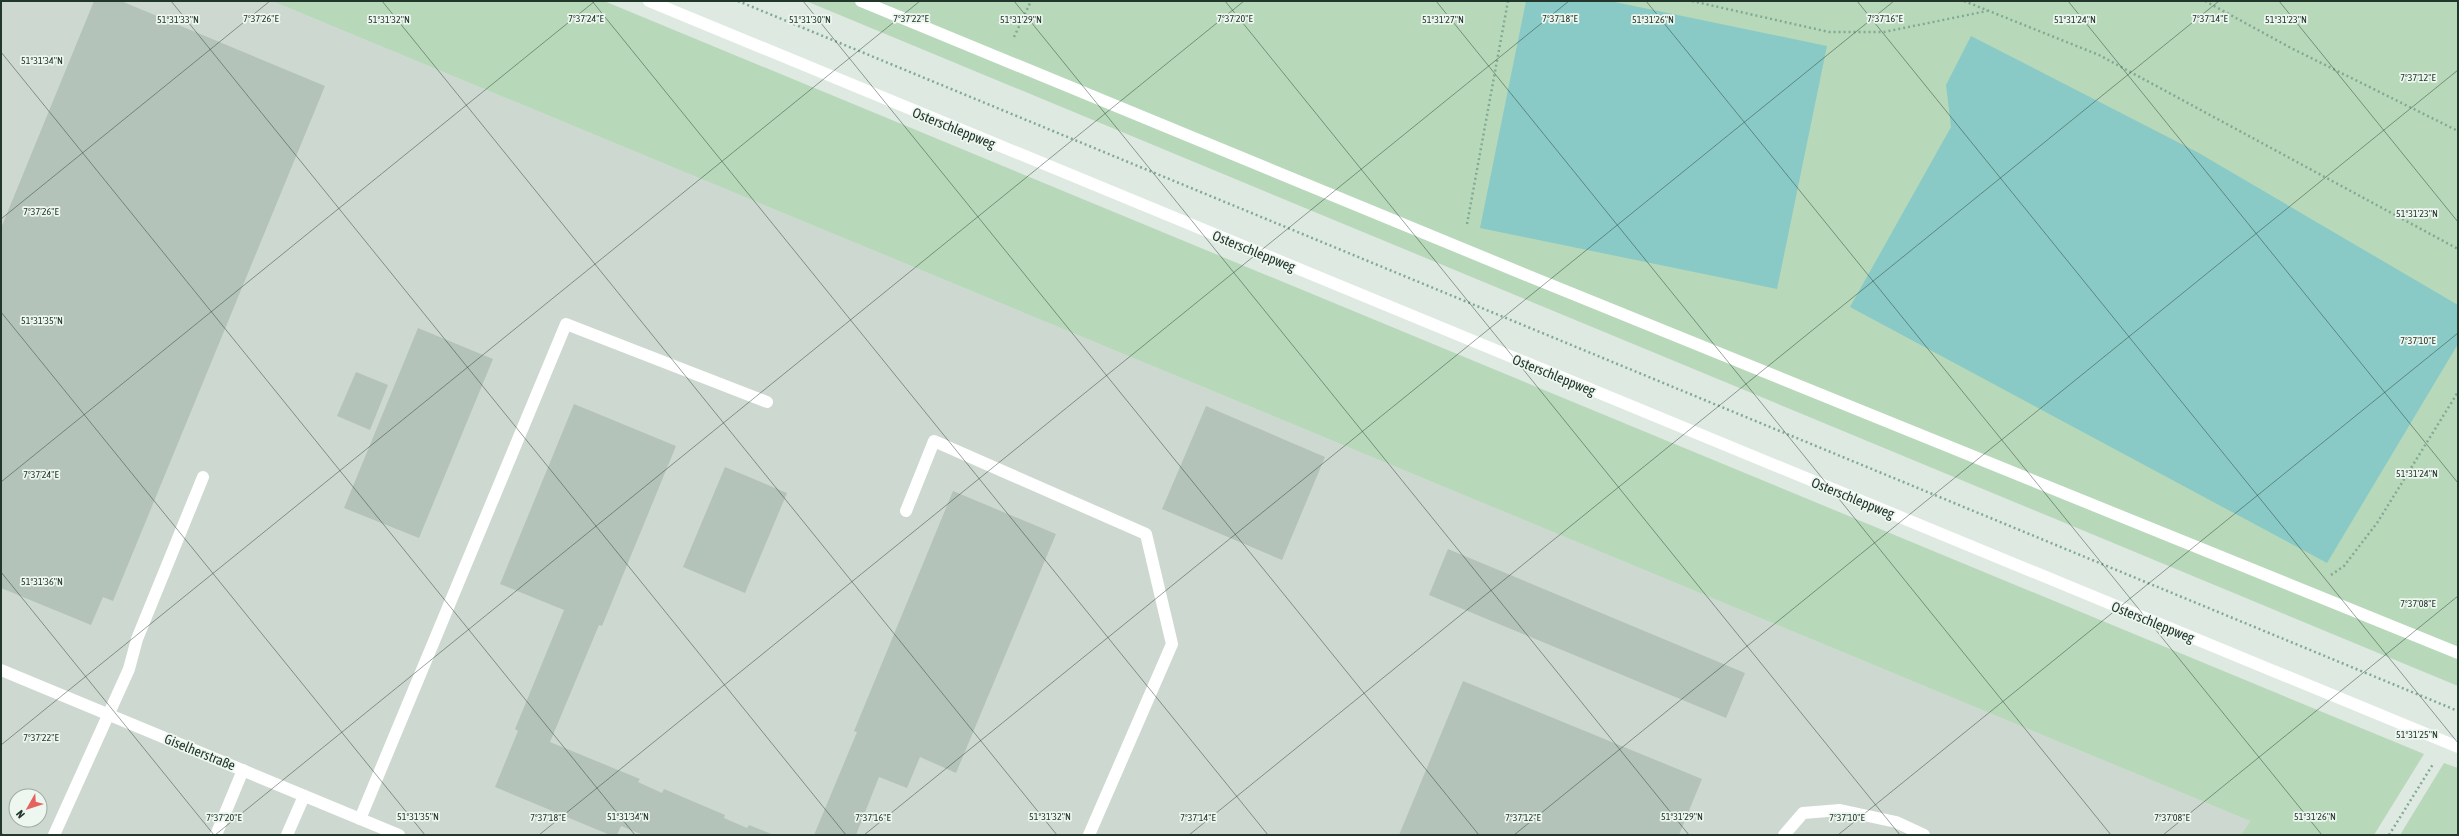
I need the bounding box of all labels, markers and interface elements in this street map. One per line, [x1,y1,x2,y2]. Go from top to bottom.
text: 7°37'26"E [243,13,279,24]
text: 7°37'24"E [568,13,604,24]
text: 7°37'22"E [893,13,929,24]
text: 7°37'20"E [1217,13,1253,24]
text: 7°37'18"E [1542,13,1578,24]
text: 7°37'16"E [1867,13,1903,24]
text: 7°37'14"E [2192,13,2228,24]
text: 51°31'33"N [157,14,199,25]
text: 51°31'32"N [368,14,410,25]
text: 51°31'30"N [789,14,831,25]
text: 51°31'29"N [1000,14,1042,25]
text: 51°31'27"N [1422,14,1464,25]
text: 51°31'26"N [1632,14,1674,25]
text: 51°31'24"N [2054,14,2096,25]
text: 51°31'23"N [2265,14,2307,25]
text: 51°31'34"N [21,55,63,66]
text: 7°37'12"E [2400,72,2436,83]
street label: Osterschleppweg [910,104,998,152]
text: 7°37'26"E [23,206,59,217]
text: 51°31'23"N [2396,208,2438,219]
street label: Osterschleppweg [1210,227,1298,275]
text: 51°31'35"N [21,315,63,326]
text: 7°37'10"E [2400,335,2436,346]
street label: Osterschleppweg [1510,351,1598,399]
text: 51°31'24"N [2396,468,2438,479]
text: 7°37'24"E [23,469,59,480]
street label: Osterschleppweg [1809,474,1897,522]
text: 51°31'36"N [21,576,63,587]
street label: Osterschleppweg [2109,598,2197,646]
text: 7°37'08"E [2400,598,2436,609]
text: 51°31'25"N [2396,729,2438,740]
street label: Giselherstraße [162,730,238,774]
text: 7°37'22"E [23,732,59,743]
north arrow [8,788,48,828]
text: N [14,808,27,821]
text: 51°31'35"N [397,811,439,822]
text: 51°31'34"N [607,811,649,822]
text: 51°31'32"N [1029,811,1071,822]
text: 51°31'29"N [1661,811,1703,822]
text: 51°31'26"N [2294,811,2336,822]
text: 7°37'20"E [206,812,242,823]
text: 7°37'18"E [530,812,566,823]
text: 7°37'16"E [855,812,891,823]
text: 7°37'14"E [1180,812,1216,823]
text: 7°37'12"E [1505,812,1541,823]
text: 7°37'10"E [1829,812,1865,823]
text: 7°37'08"E [2154,812,2190,823]

